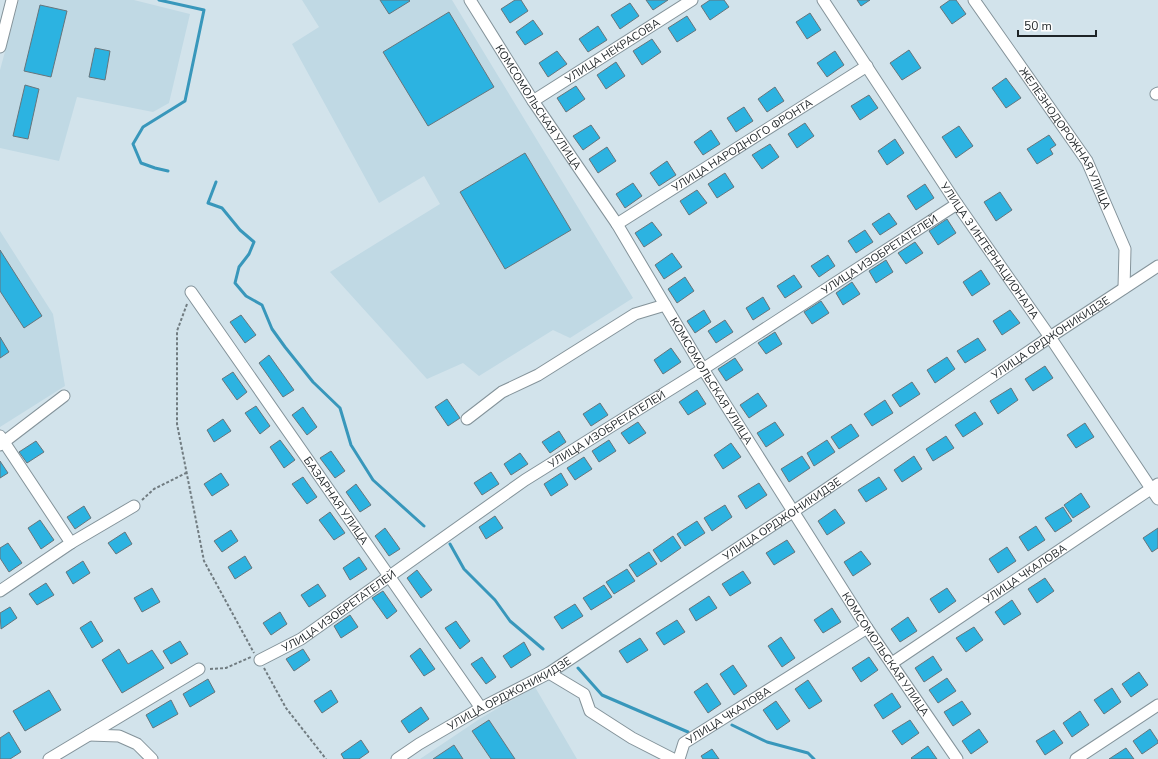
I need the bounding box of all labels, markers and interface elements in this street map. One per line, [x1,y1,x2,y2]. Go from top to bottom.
scale bar [1018,12,1096,38]
street label: УЛИЦА НЕКРАСОВА [561,15,663,87]
text: 50 m [1024,18,1052,34]
street label: КОМСОМОЛЬСКАЯ УЛИЦА [492,42,585,173]
street label: ЖЕЛЕЗНОДОРОЖНАЯ УЛИЦА [1015,64,1114,212]
street label: УЛИЦА НАРОДНОГО ФРОНТА [668,95,816,196]
street label: УЛИЦА 3 ИНТЕРНАЦИОНАЛА [936,179,1042,322]
street label: УЛИЦА ИЗОБРЕТАТЕЛЕЙ [818,212,941,299]
street label: УЛИЦА ОРДЖОНИКИДЗЕ [988,293,1112,383]
street label: КОМСОМОЛЬСКАЯ УЛИЦА [666,315,756,447]
street label: УЛИЦА ИЗОБРЕТАТЕЛЕЙ [545,387,668,472]
street label: БАЗАРНАЯ УЛИЦА [300,454,372,548]
street label: УЛИЦА ОРДЖОНИКИДЗЕ [719,474,844,565]
street label: УЛИЦА ЧКАЛОВА [980,541,1070,608]
street label: УЛИЦА ИЗОБРЕТАТЕЛЕЙ [278,567,399,656]
street label: КОМСОМОЛЬСКАЯ УЛИЦА [838,589,932,719]
street label: УЛИЦА ОРДЖОНИКИДЗЕ [444,653,574,734]
street label: УЛИЦА ЧКАЛОВА [683,683,774,748]

